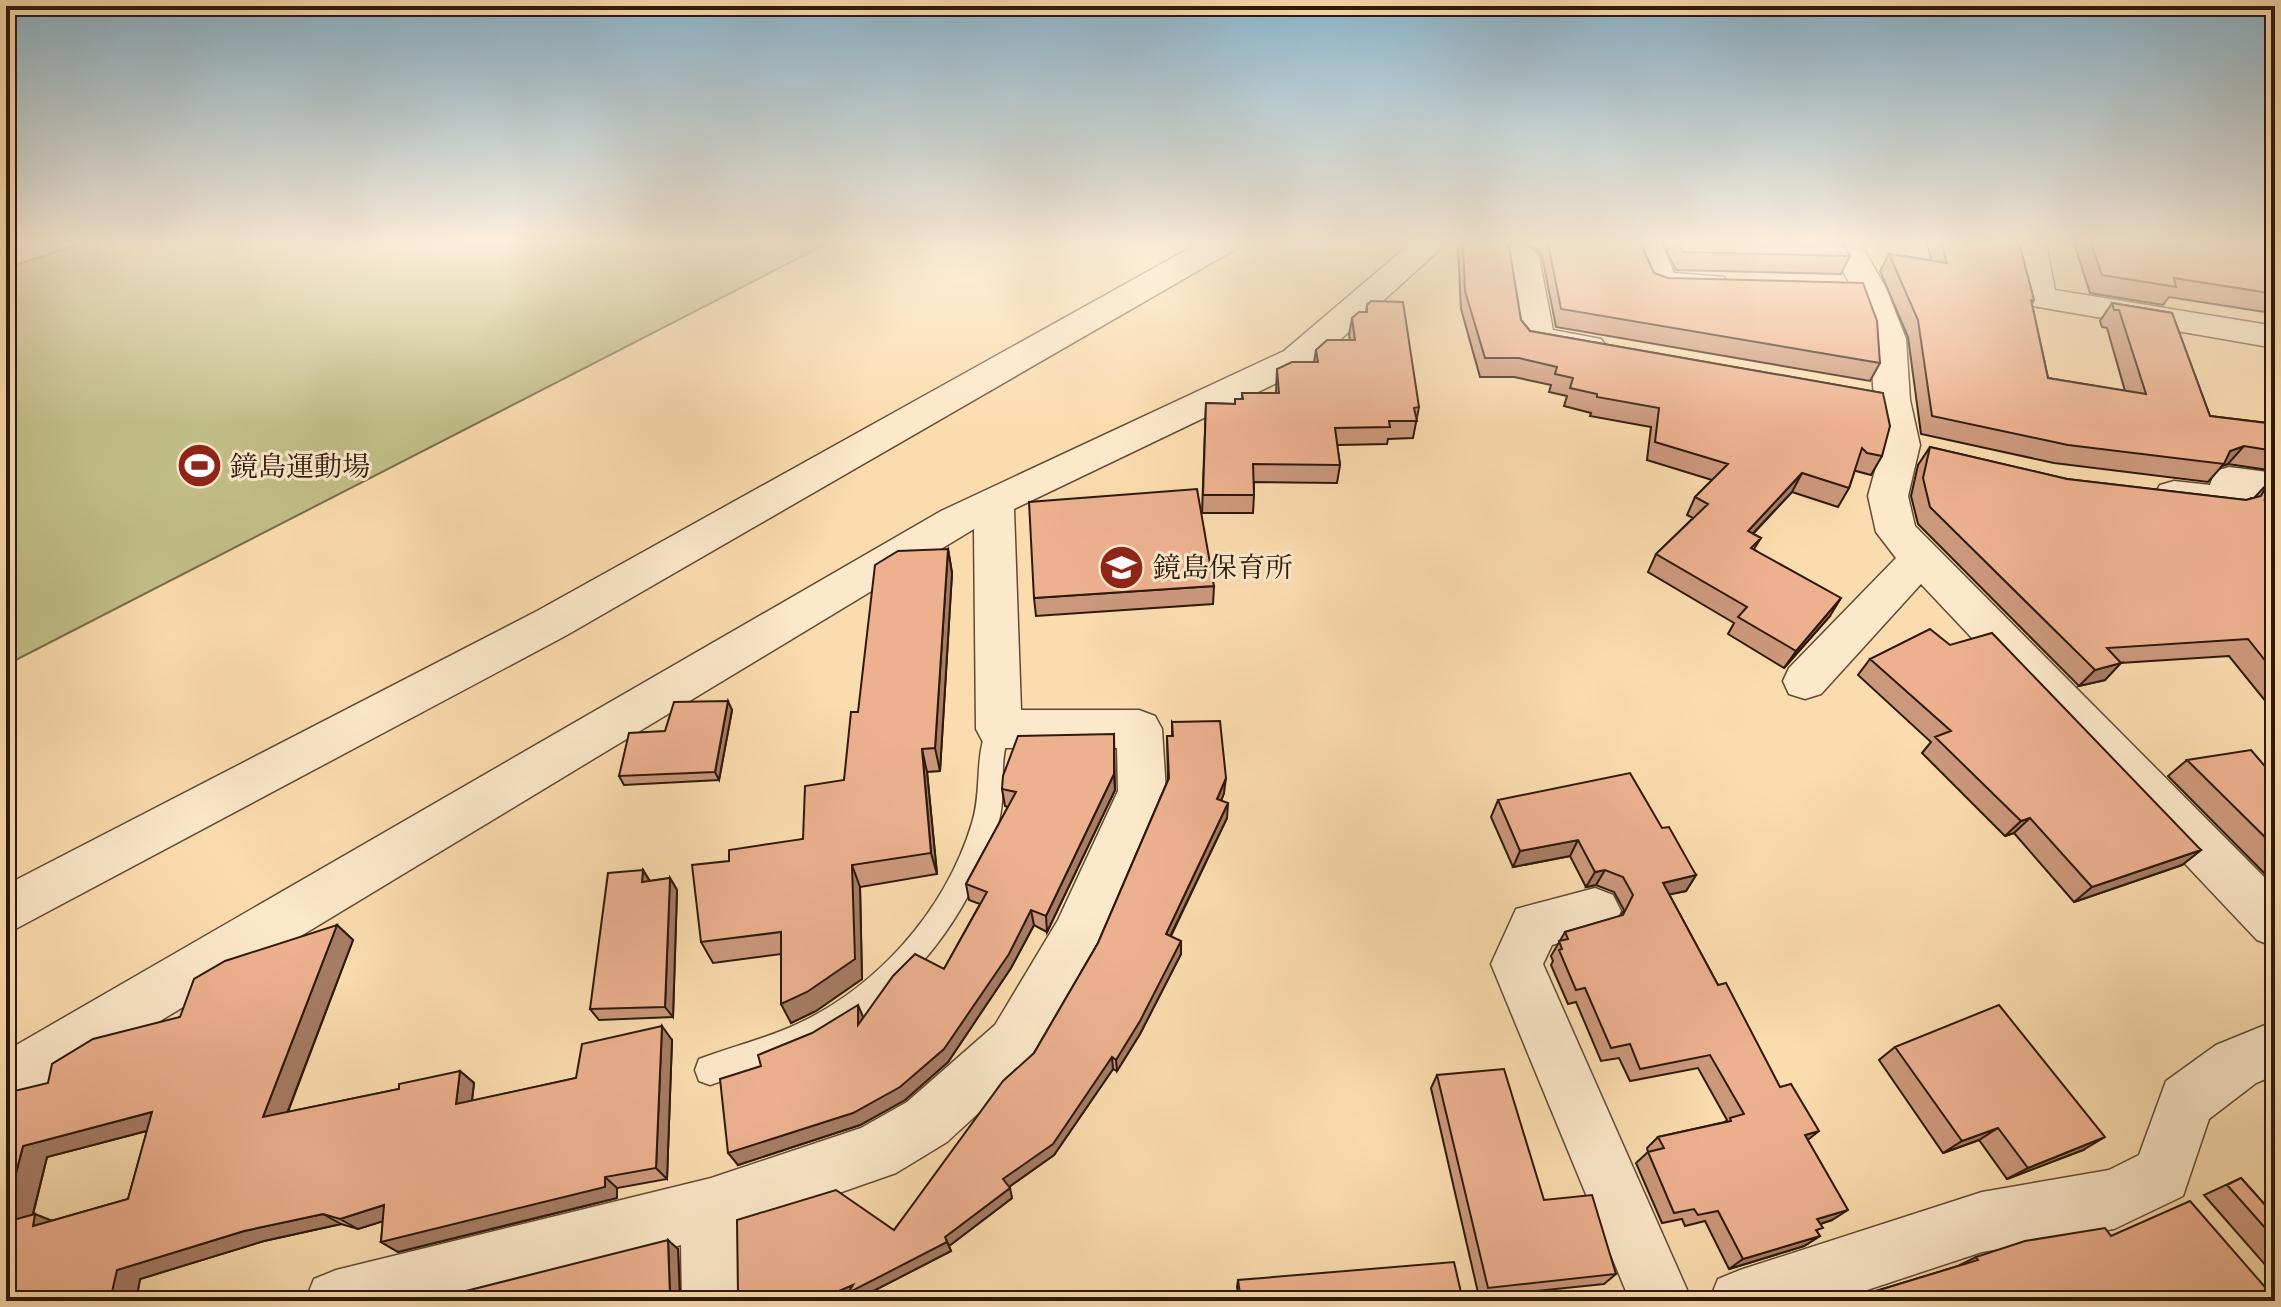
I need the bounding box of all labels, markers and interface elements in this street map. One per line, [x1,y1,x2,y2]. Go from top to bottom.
sports icon: 鏡島運動場 [175,442,223,490]
place label: 鏡島運動場 [230,448,370,486]
school or university icon: 鏡島保育所 [1098,543,1146,591]
place label: 鏡島保育所 [1153,549,1293,587]

